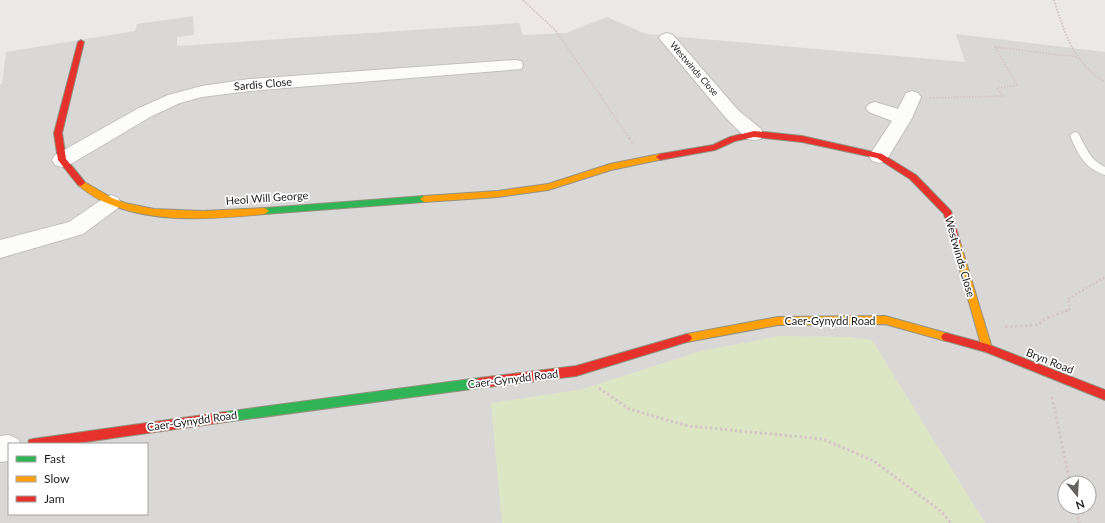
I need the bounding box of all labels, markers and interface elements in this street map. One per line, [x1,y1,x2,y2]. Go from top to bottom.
street label: Westwinds Close [668,39,721,98]
street label: Sardis Close [233,74,293,93]
street label: Heol Will George [225,188,309,207]
street label: Westwinds Close [943,215,978,299]
street label: Caer-Gynydd Road [784,314,876,327]
street label: Bryn Road [1025,345,1076,376]
street label: Caer-Gynydd Road [467,367,559,391]
street label: Caer-Gynydd Road [146,408,238,433]
legend [8,443,148,515]
text: Fast [44,451,66,466]
text: Slow [44,471,70,486]
north arrow [1057,475,1097,515]
text: Jam [44,491,65,506]
text: N [1074,497,1086,512]

